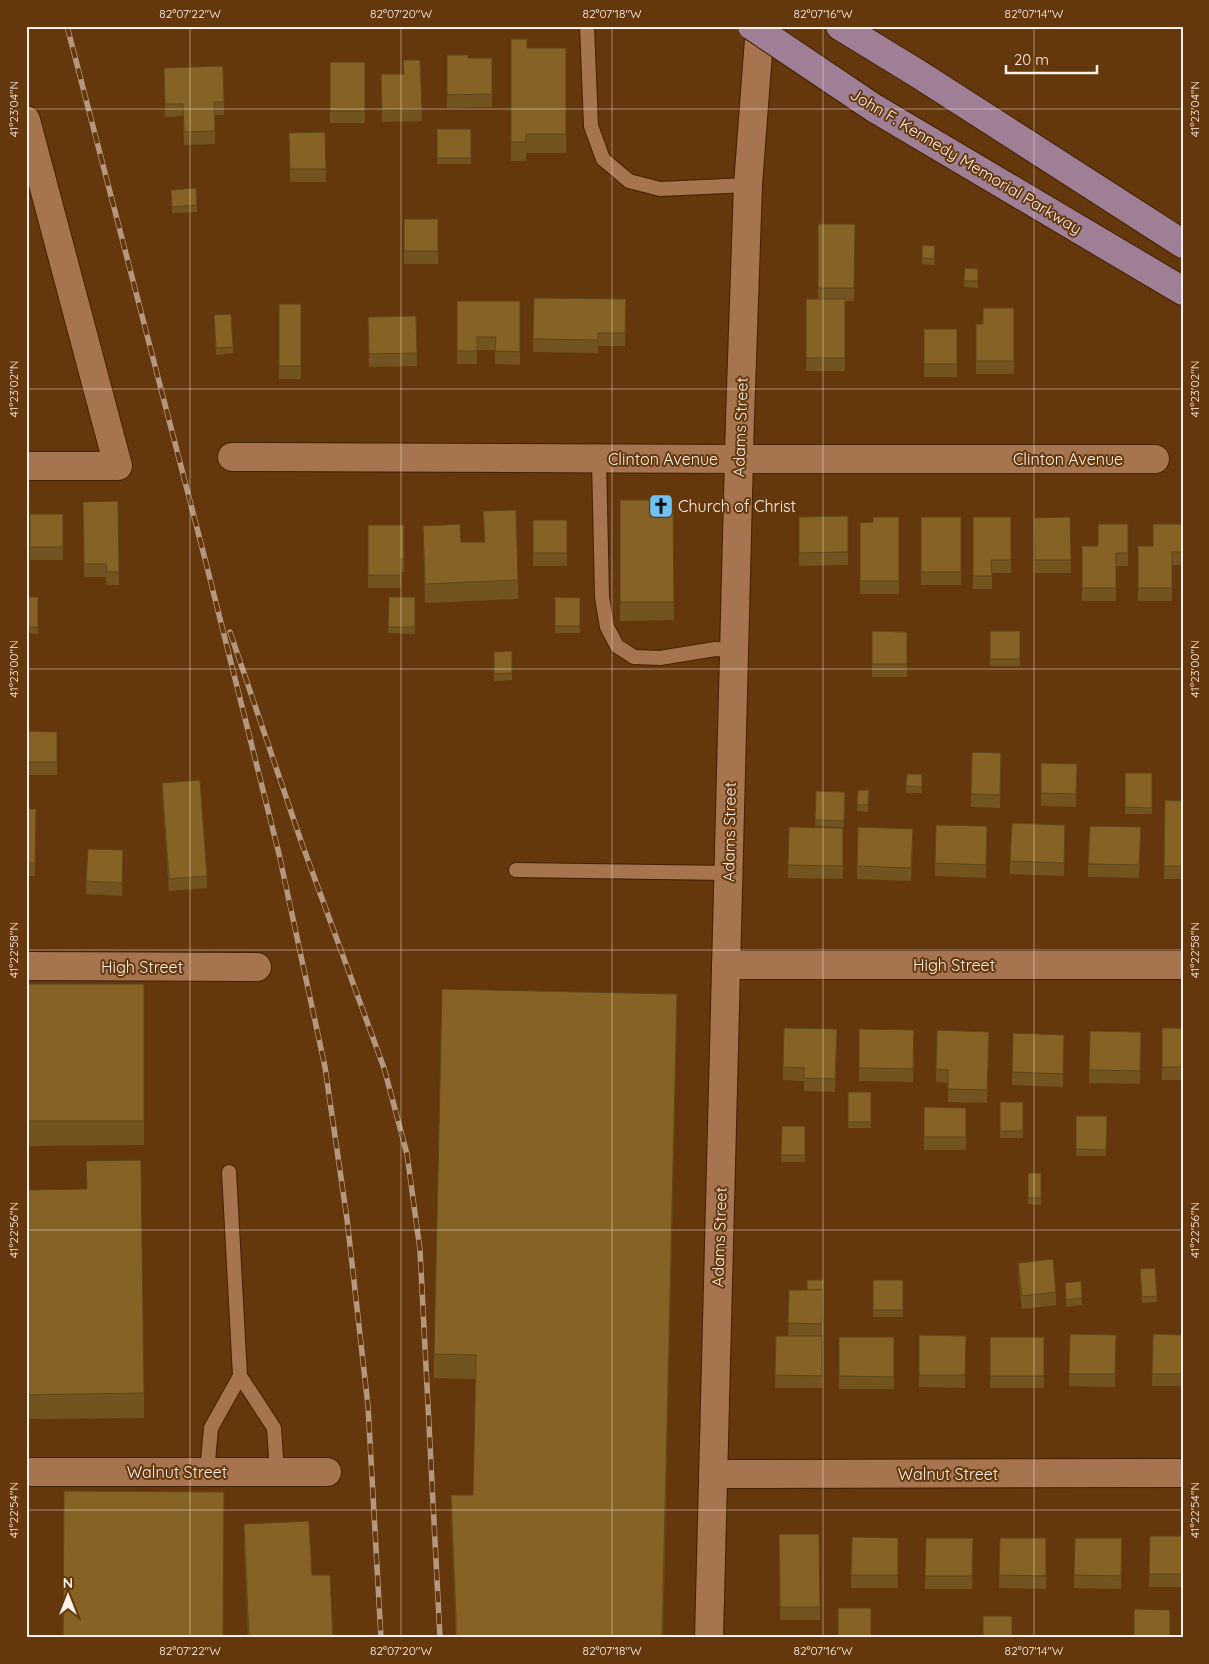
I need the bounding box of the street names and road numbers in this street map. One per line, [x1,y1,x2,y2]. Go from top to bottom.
street label: John F. Kennedy Memorial Parkway [847,84,1085,238]
street label: Adams Street [728,377,752,477]
street label: Clinton Avenue [608,449,718,469]
street label: Clinton Avenue [1013,449,1123,469]
street label: Adams Street [718,782,740,882]
street label: High Street [913,955,995,975]
street label: High Street [101,957,183,977]
street label: Adams Street [707,1187,731,1287]
street label: Walnut Street [127,1462,227,1482]
street label: Walnut Street [898,1464,998,1484]

